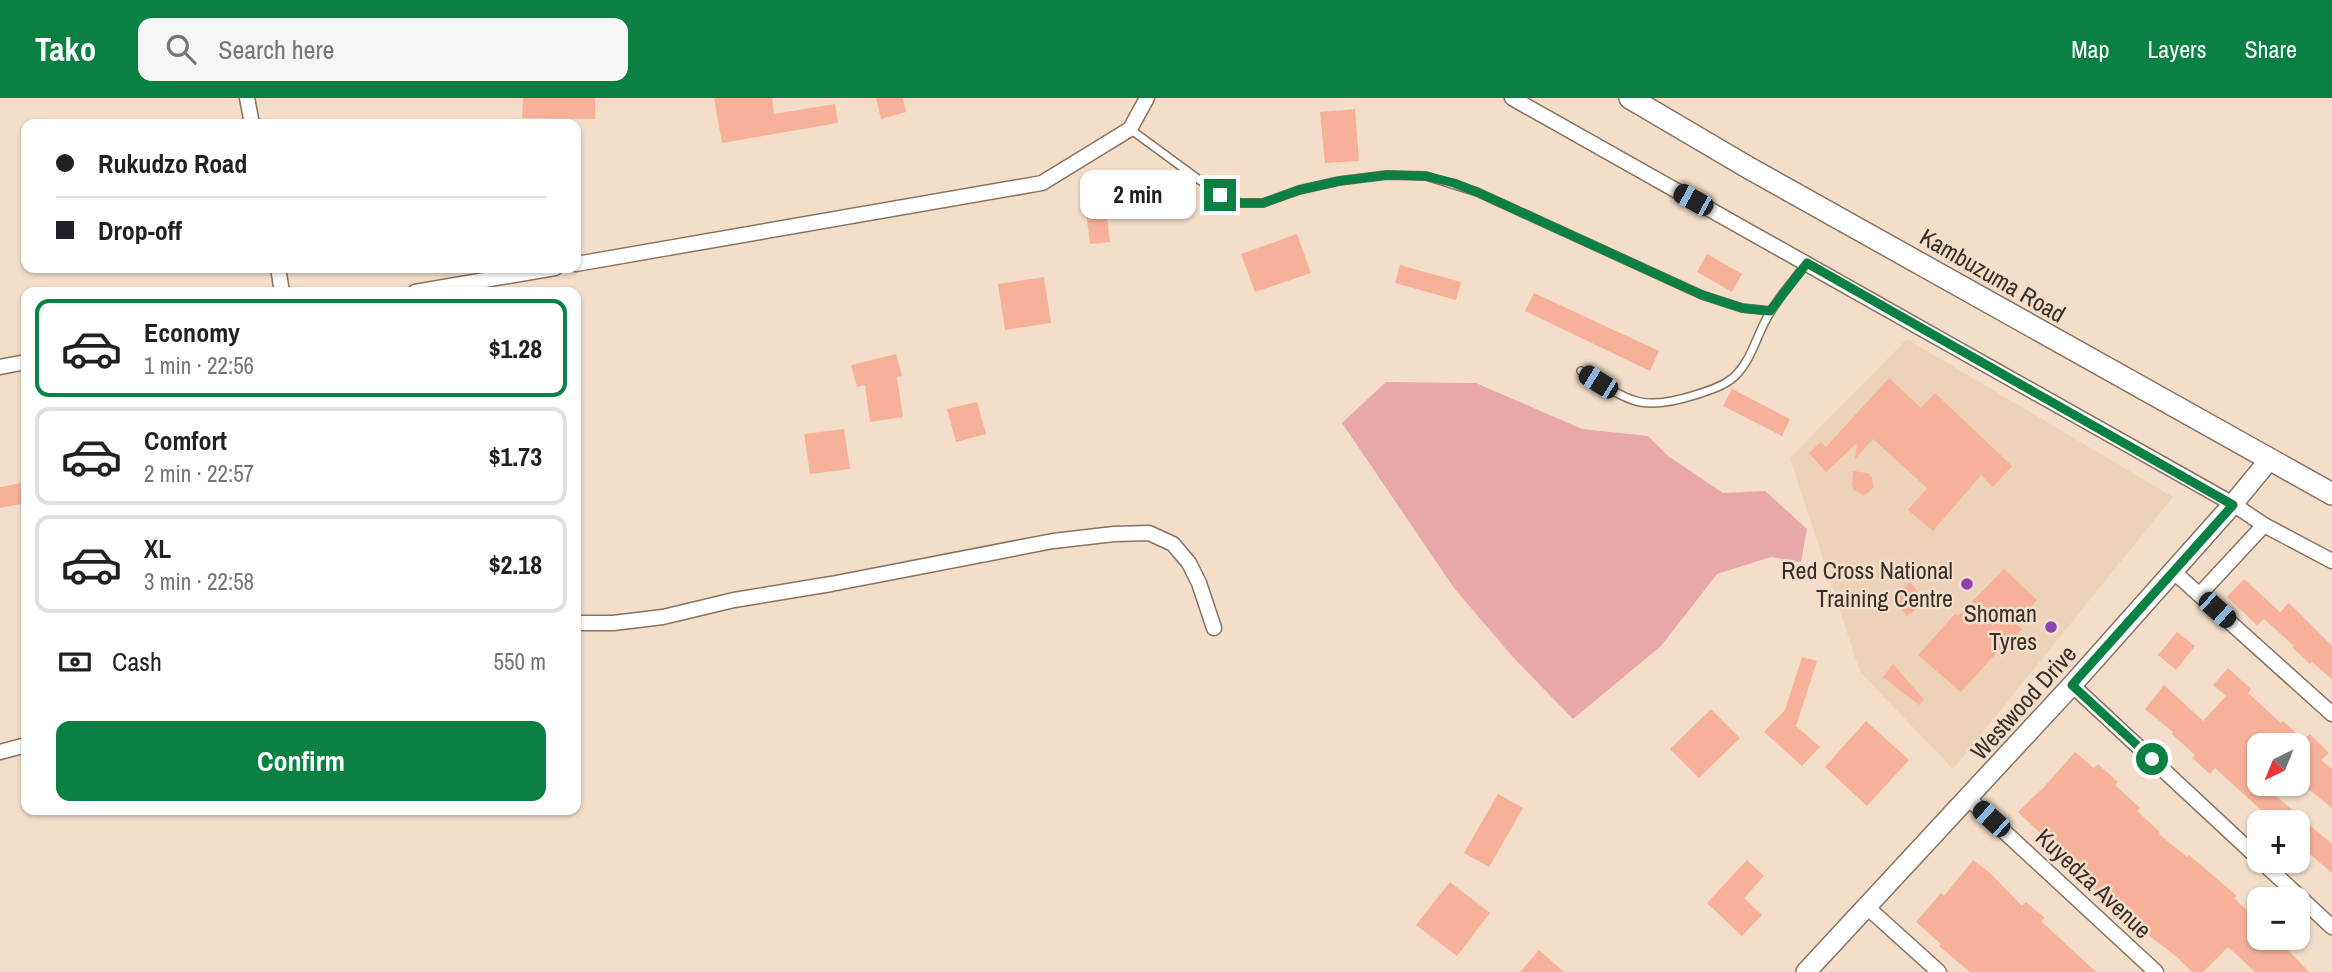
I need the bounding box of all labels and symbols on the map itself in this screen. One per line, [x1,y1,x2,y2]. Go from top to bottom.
callout: 2 min [1080,170,1196,220]
route end [1204,179,1236,211]
car [1670,181,1717,219]
street label: Kambuzuma Road [1914,220,2072,330]
car [1575,362,1622,402]
place label: Red Cross National Training Centre [1781,554,1953,614]
marker: Red Cross National Training Centre [1959,576,1975,592]
car [2195,588,2240,632]
place label: Shoman Tyres [1964,597,2037,657]
marker: Shoman Tyres [2043,619,2059,635]
street label: Westwood Drive [1963,638,2083,766]
north arrow [2247,733,2310,796]
route start [2136,743,2168,775]
car [1969,797,2014,841]
street label: Kuyedza Avenue [2029,821,2159,945]

